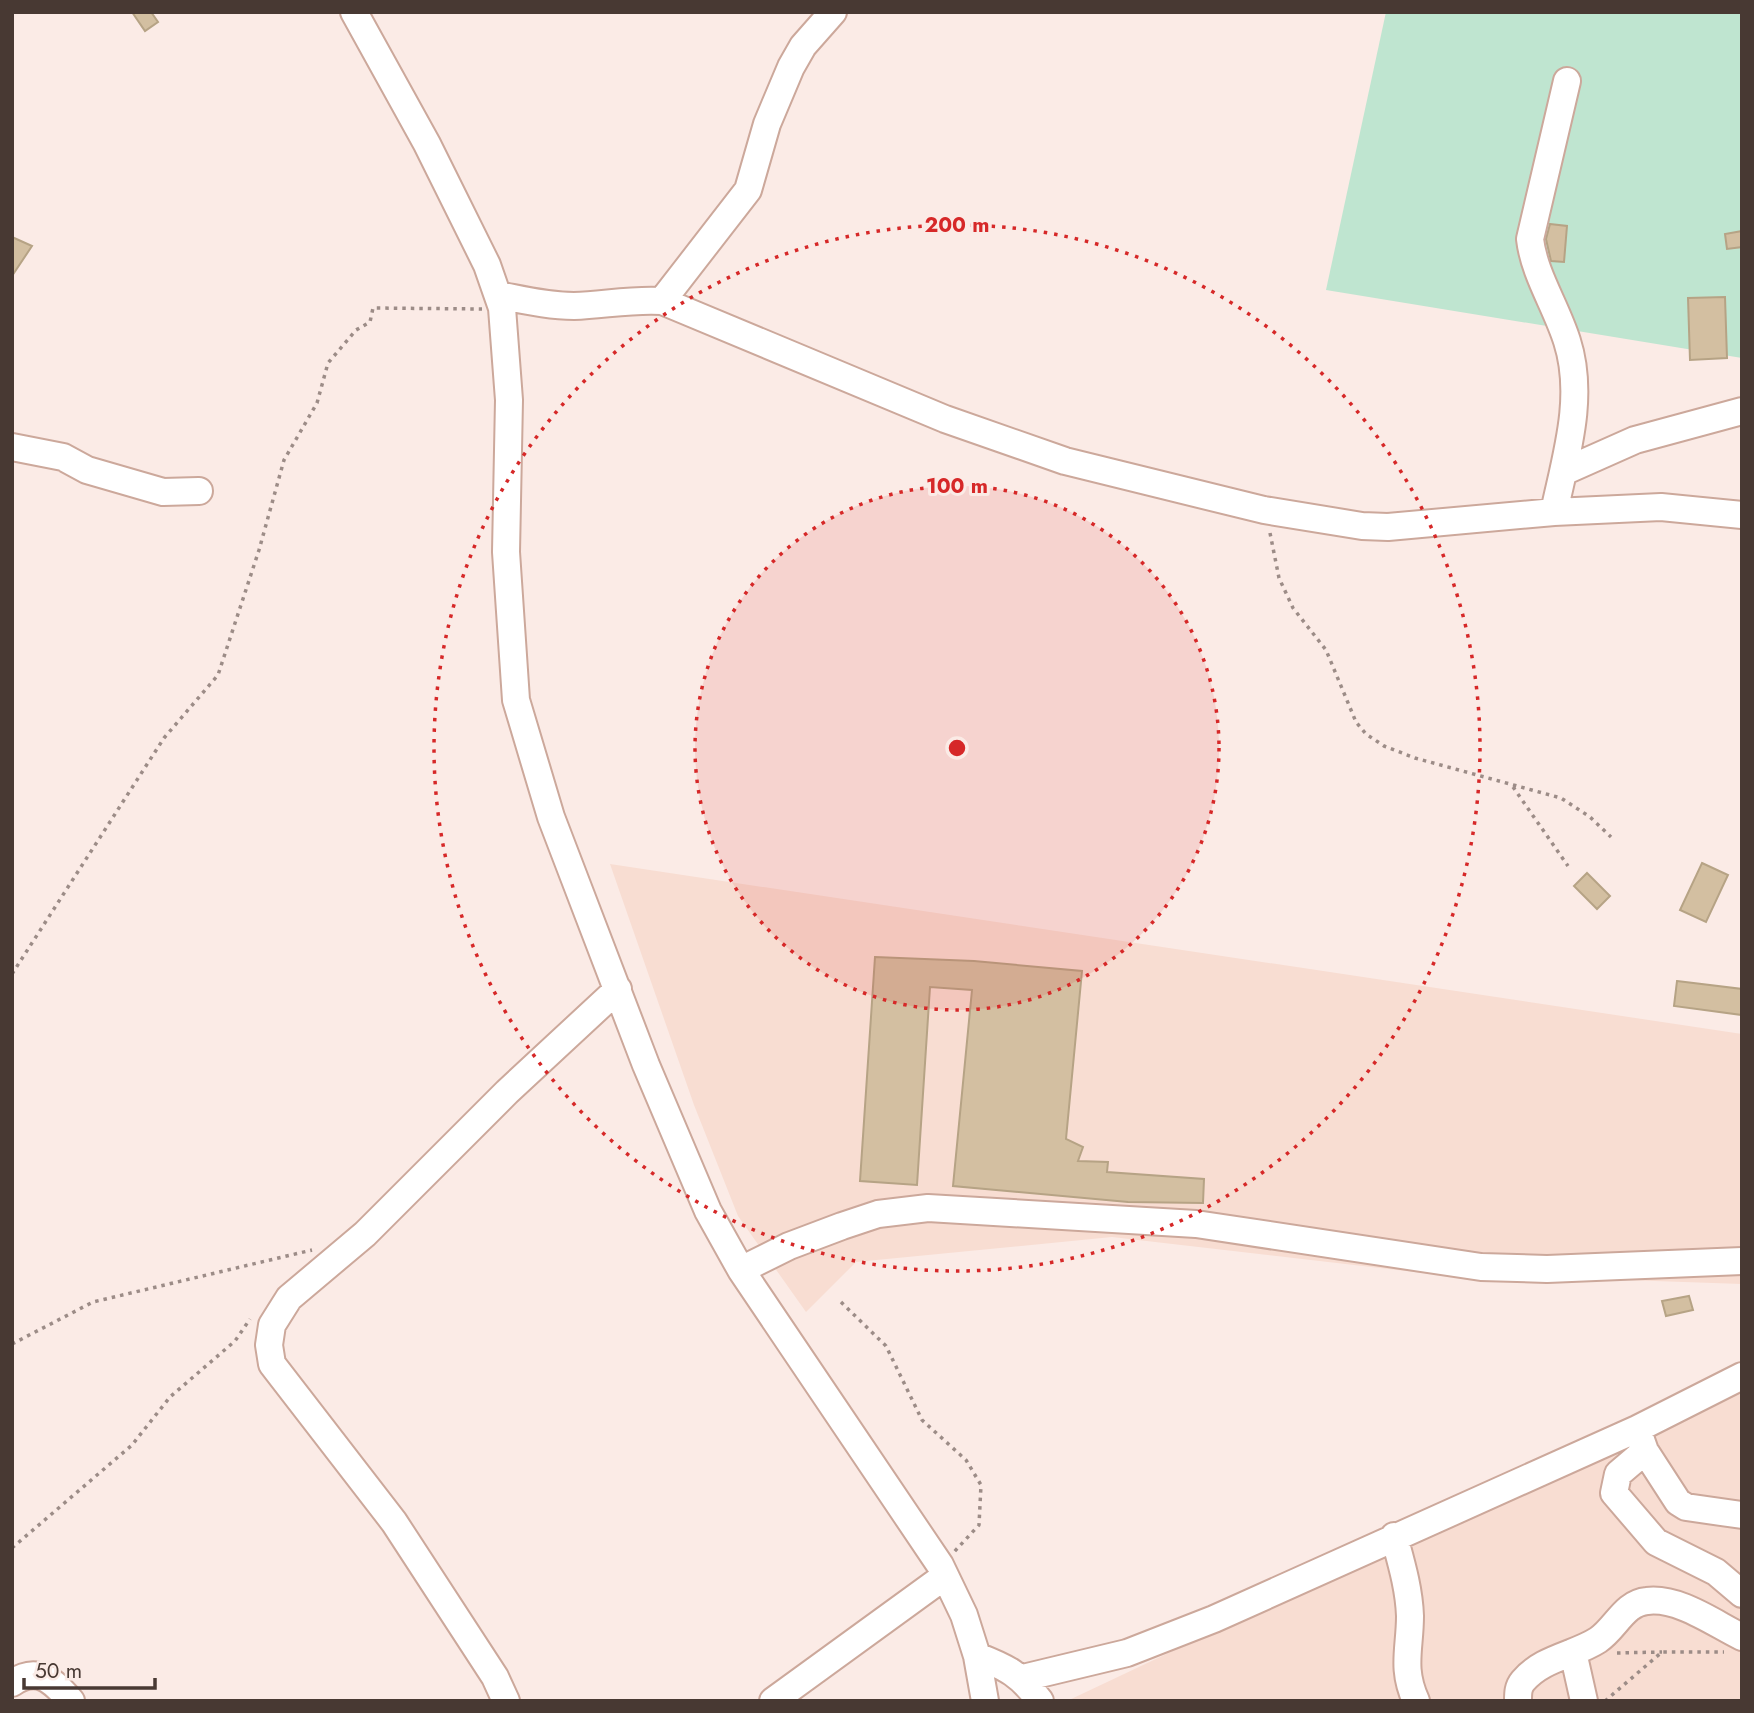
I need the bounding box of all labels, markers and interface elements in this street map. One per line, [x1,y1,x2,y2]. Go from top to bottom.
text: 200 m [924,210,990,240]
text: 100 m [926,471,988,501]
centre of rings [945,736,969,760]
scale bar [24,1646,156,1690]
text: 50 m [35,1656,82,1686]

